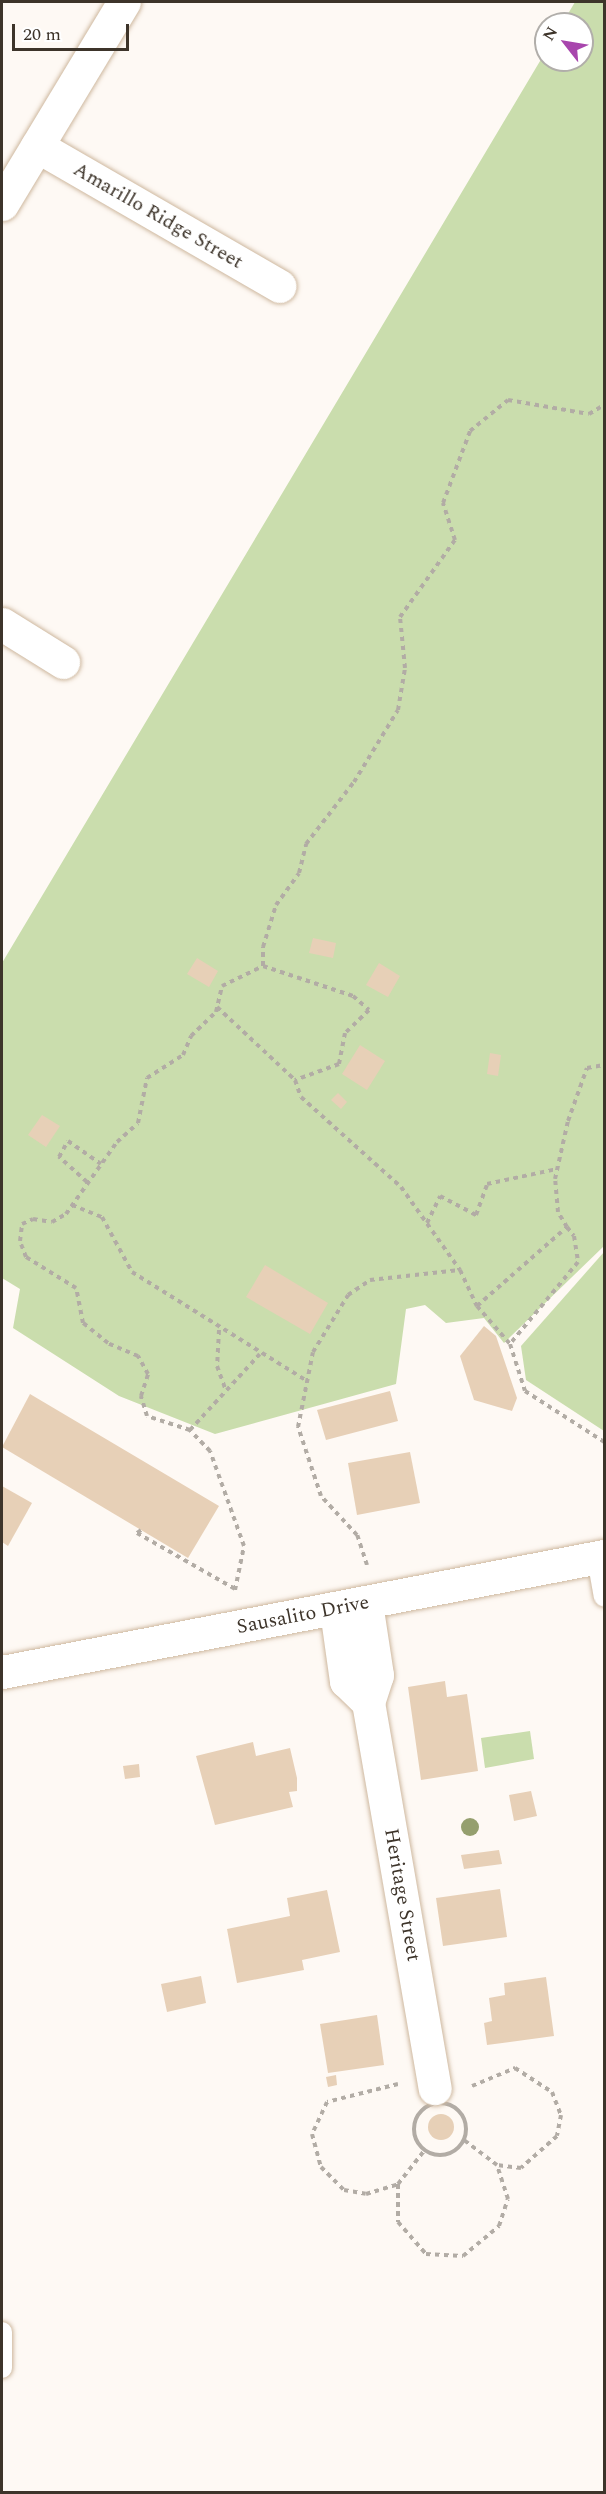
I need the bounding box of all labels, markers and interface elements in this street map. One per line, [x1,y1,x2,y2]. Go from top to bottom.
scale bar [15,12,132,50]
north arrow [534,12,594,72]
text: 20 m [23,21,61,48]
text: N [537,22,564,46]
street label: Amarillo Ridge Street [69,158,247,274]
street label: Sausalito Drive [235,1590,371,1640]
street label: Heritage Street [378,1827,426,1963]

